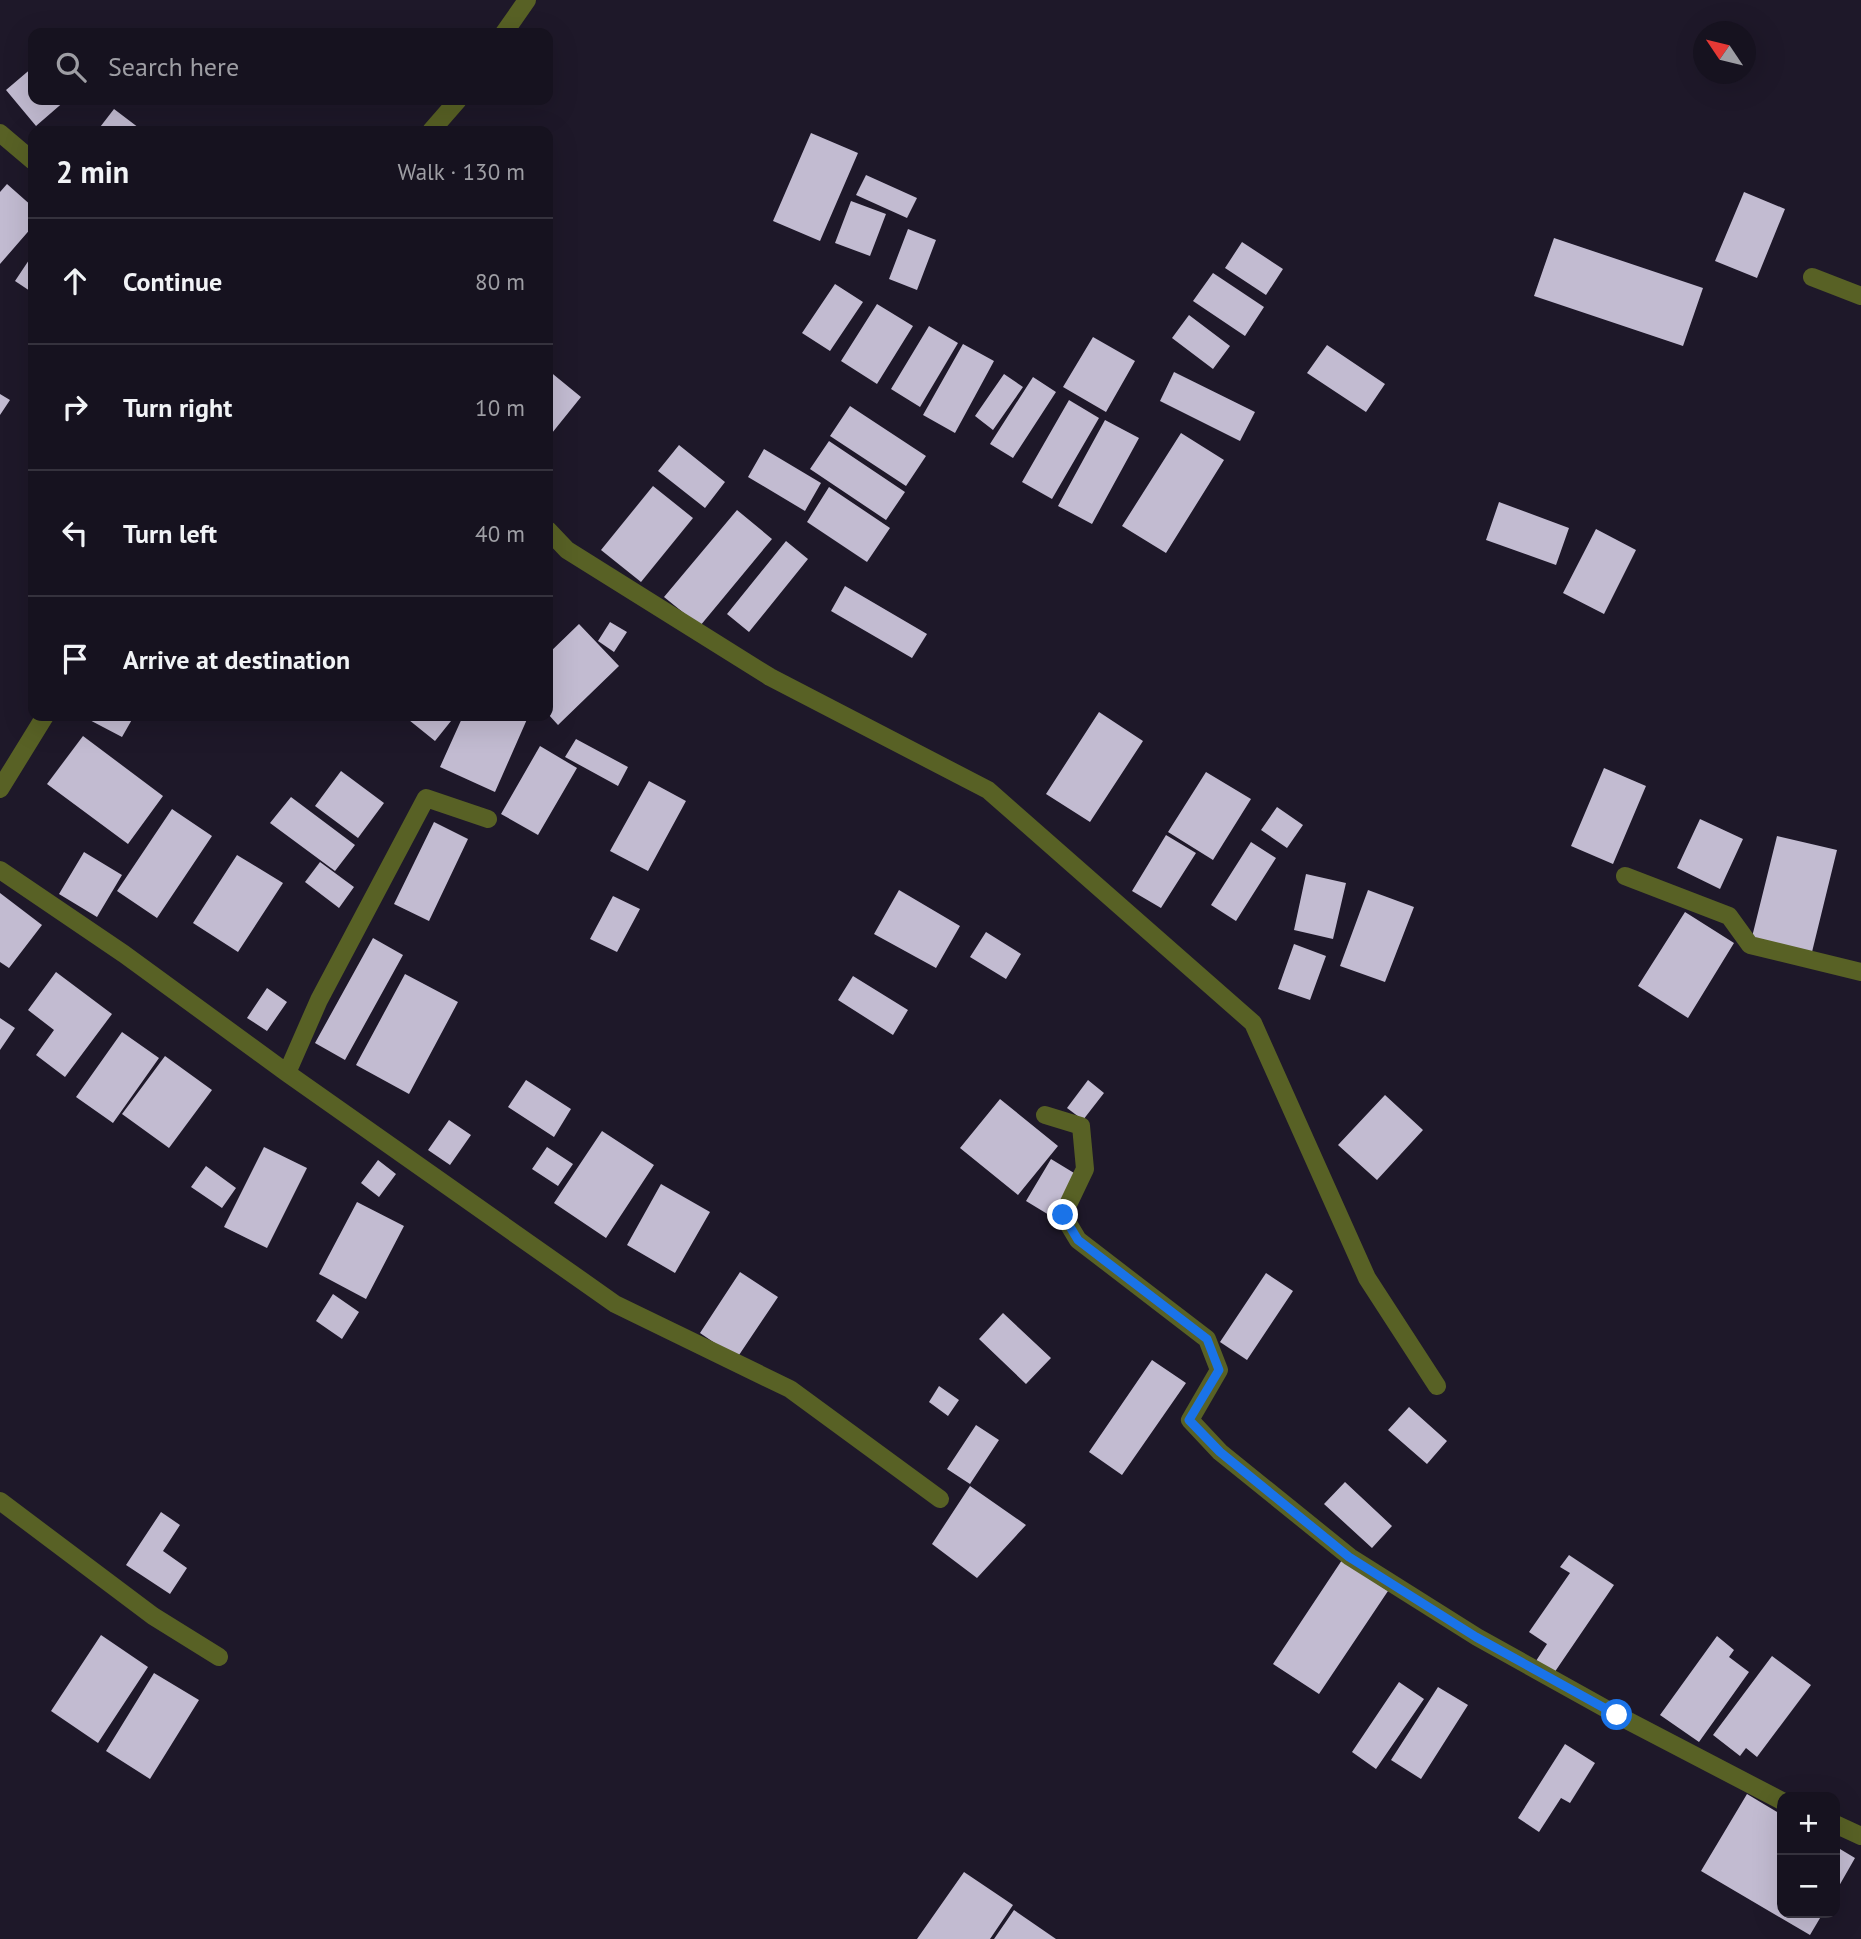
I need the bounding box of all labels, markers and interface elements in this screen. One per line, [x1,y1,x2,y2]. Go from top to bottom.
north arrow [1693,21,1756,84]
search box [28,28,553,105]
icon: search [52,48,90,86]
text: Search here [108,50,239,83]
text: 2 min [56,152,129,191]
text: Walk · 130 m [398,157,525,186]
icon: ahead [56,262,94,300]
text: Continue [123,265,222,298]
text: 80 m [475,267,525,296]
icon: right [56,388,94,426]
text: Turn right [123,391,232,424]
text: 10 m [475,393,525,422]
icon: left [56,514,94,552]
text: Turn left [123,517,217,550]
text: 40 m [475,519,525,548]
icon: arrive [56,640,94,678]
text: Arrive at destination [123,643,350,676]
route end [1047,1199,1078,1230]
route start [1601,1699,1632,1730]
map controls [1777,1792,1840,1918]
button: + [1777,1792,1840,1855]
button: − [1777,1855,1840,1918]

